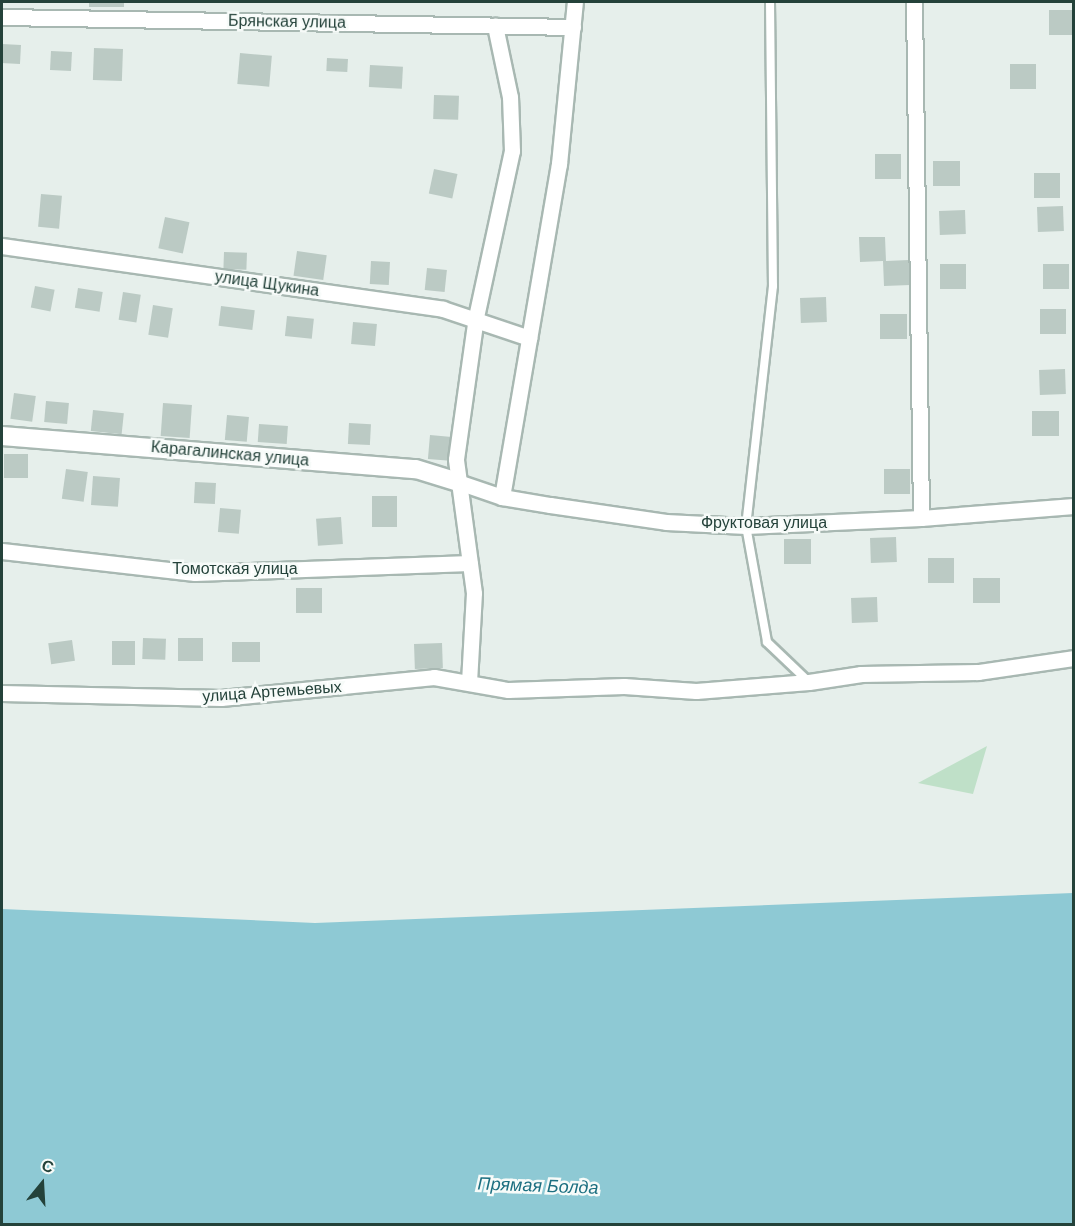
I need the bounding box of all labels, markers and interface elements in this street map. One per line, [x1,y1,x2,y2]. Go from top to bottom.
street label: Брянская улица [228,11,346,33]
street label: улица Щукина [214,267,320,301]
street label: Карагалинская улица [150,438,310,470]
street label: Фруктовая улица [701,513,827,533]
street label: Томотская улица [172,559,298,579]
street label: улица Артемьевых [202,678,342,706]
north arrow [12,1154,72,1214]
text: С [39,1155,56,1178]
water label: Прямая Болда [477,1173,599,1199]

